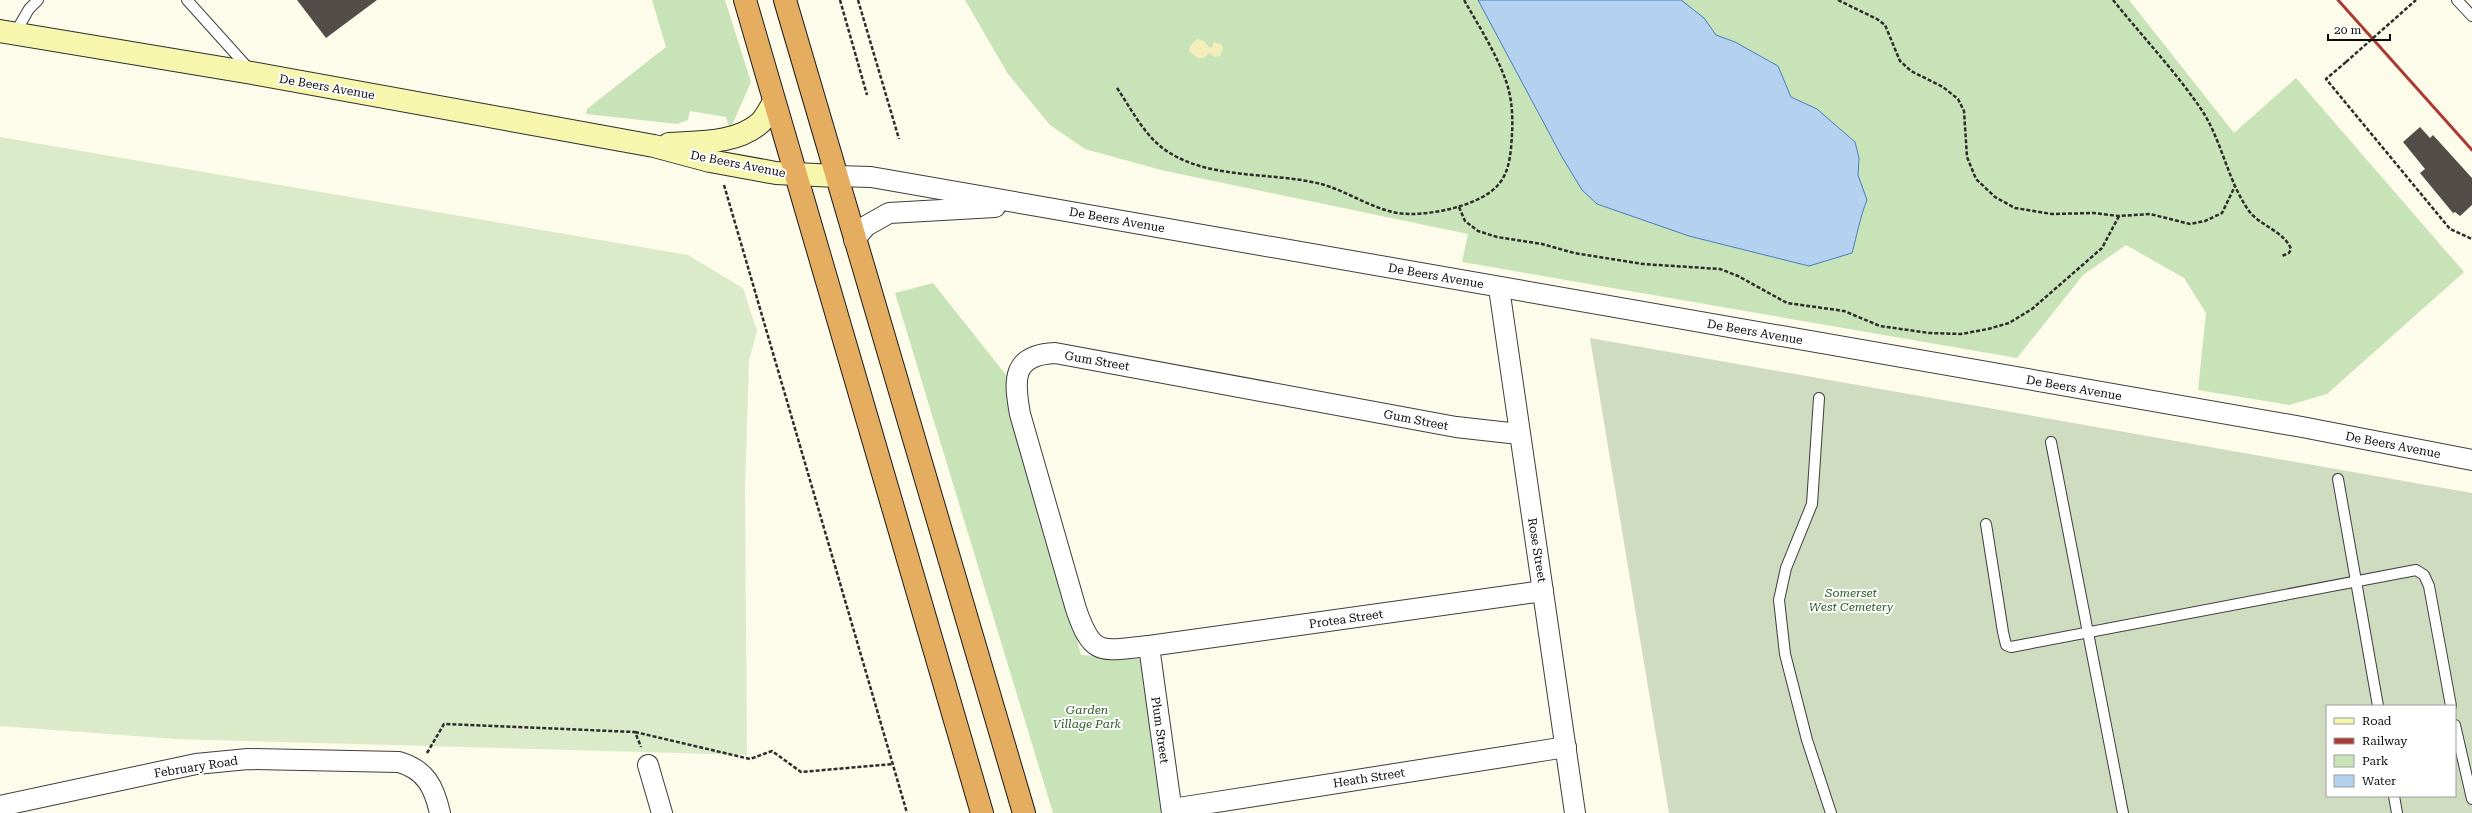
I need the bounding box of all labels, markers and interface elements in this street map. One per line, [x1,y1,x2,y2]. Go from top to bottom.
scale bar [2328,16,2390,42]
text: 20 m [2334,23,2361,37]
street label: De Beers Avenue [278,72,376,102]
street label: De Beers Avenue [689,148,787,180]
street label: De Beers Avenue [1068,205,1166,235]
street label: De Beers Avenue [1387,261,1485,291]
street label: De Beers Avenue [1706,317,1804,347]
street label: Gum Street [1064,348,1131,374]
street label: De Beers Avenue [2025,373,2123,403]
street label: Gum Street [1383,407,1450,433]
street label: De Beers Avenue [2344,429,2442,461]
street label: Rose Street [1525,517,1549,584]
park label: Somerset West Cemetery [1809,586,1894,614]
street label: Protea Street [1308,607,1385,631]
street label: Plum Street [1148,696,1172,765]
park label: Garden Village Park [1053,703,1122,731]
legend [2326,705,2456,797]
text: Road [2362,714,2392,728]
text: Railway [2362,734,2408,748]
street label: February Road [153,753,239,781]
text: Park [2362,754,2389,768]
street label: Heath Street [1332,765,1406,791]
text: Water [2362,774,2396,788]

